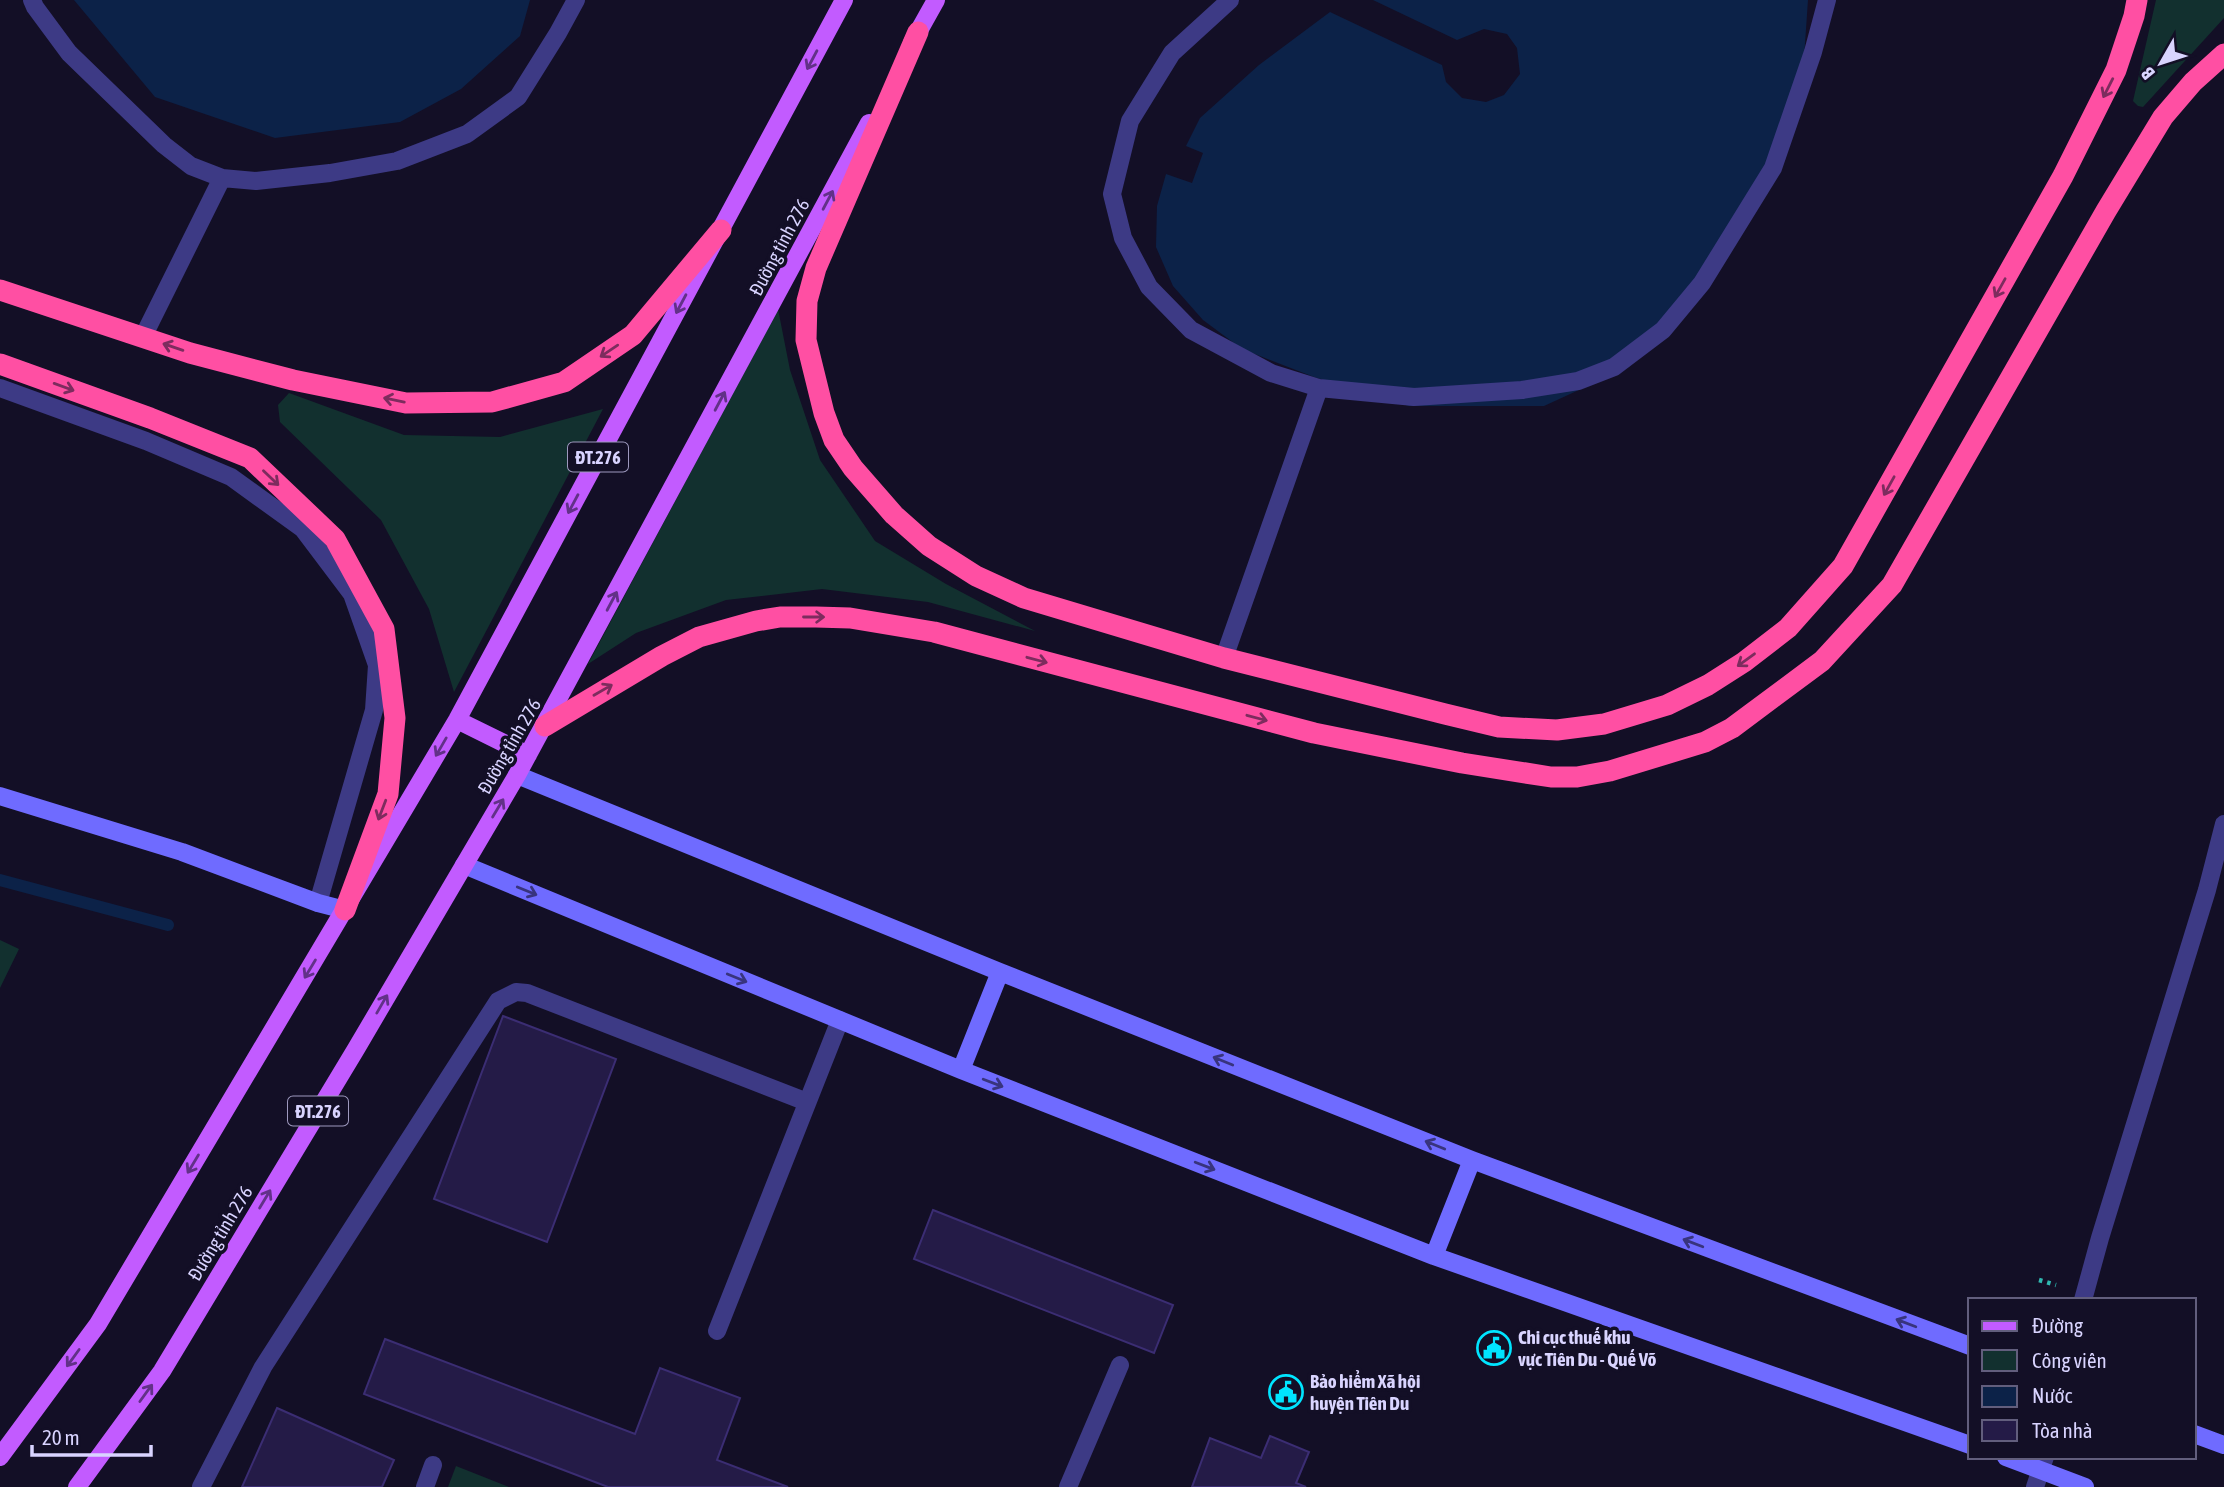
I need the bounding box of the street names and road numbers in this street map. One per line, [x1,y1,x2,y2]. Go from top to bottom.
street label: Đường tỉnh 276 [744,195,814,299]
road number: ĐT.276 [568,443,628,472]
street label: Đường tỉnh 276 [473,694,545,798]
road number: ĐT.276 [288,1096,348,1126]
street label: Đường tỉnh 276 [183,1182,257,1284]

